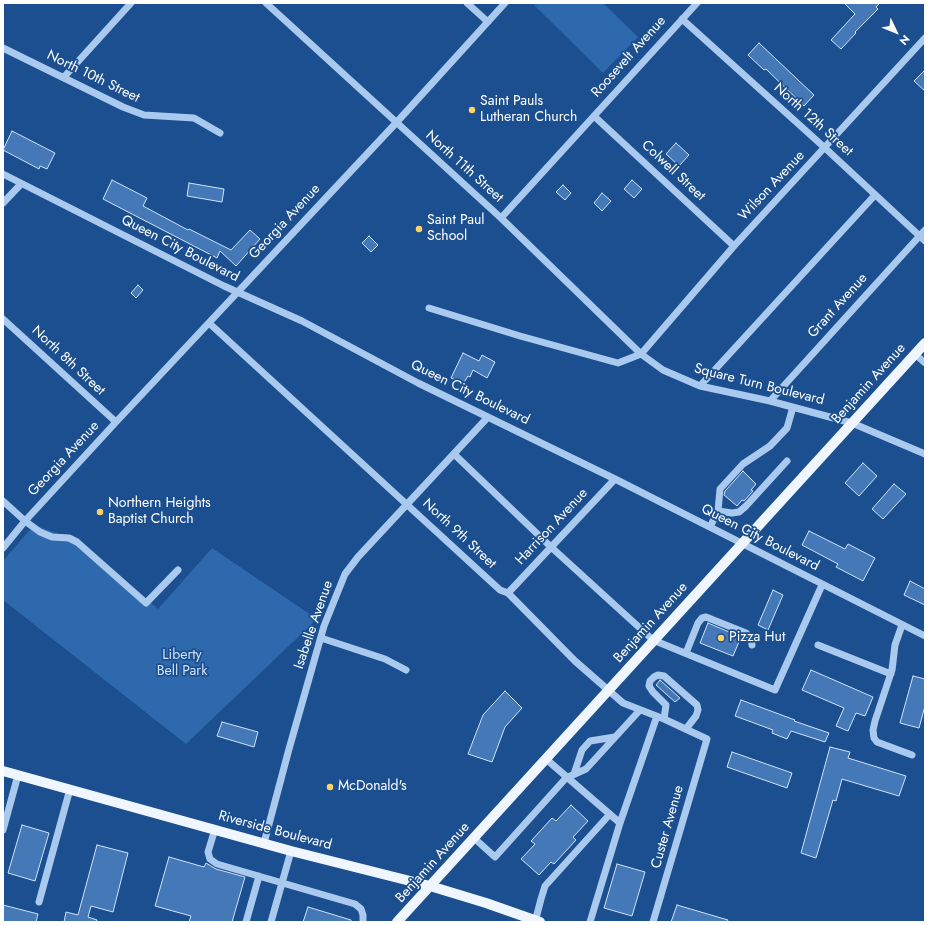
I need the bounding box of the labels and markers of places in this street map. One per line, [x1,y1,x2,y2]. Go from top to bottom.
place label: Saint Pauls Lutheran Church [480,94,577,126]
marker: Saint Pauls Lutheran Church [467,105,477,115]
place label: Saint Paul School [427,213,485,246]
marker: Saint Paul School [414,224,424,234]
place label: Northern Heights Baptist Church [108,496,211,528]
marker: Northern Heights Baptist Church [95,507,105,517]
place label: Pizza Hut [729,630,785,646]
marker: Pizza Hut [716,633,726,643]
place label: McDonald's [338,779,407,795]
marker: McDonald's [325,782,335,792]

